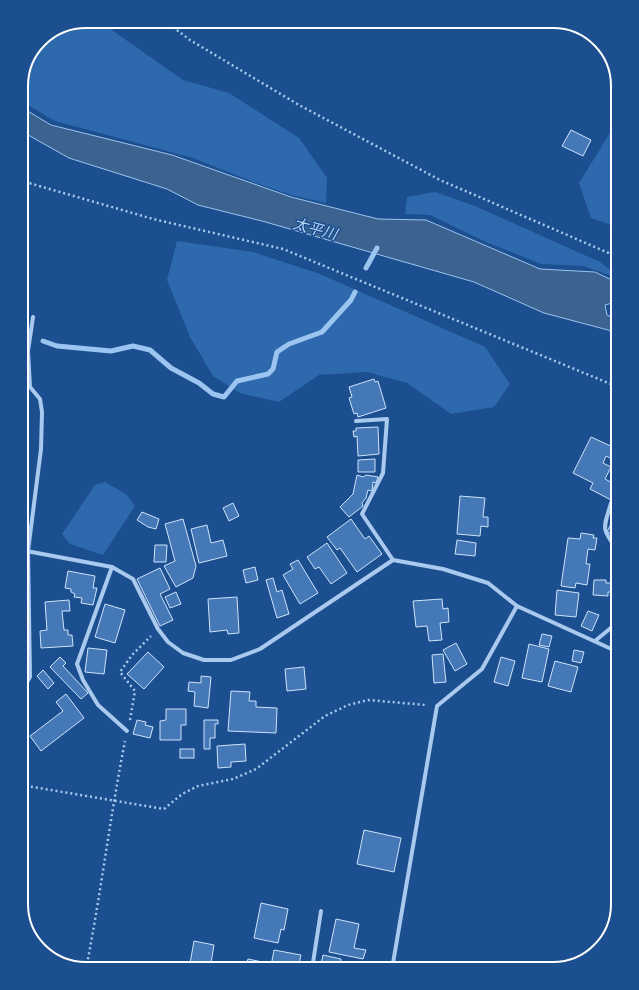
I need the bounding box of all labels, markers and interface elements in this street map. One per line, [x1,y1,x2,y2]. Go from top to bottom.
water label: 太平川 [291,214,341,244]

